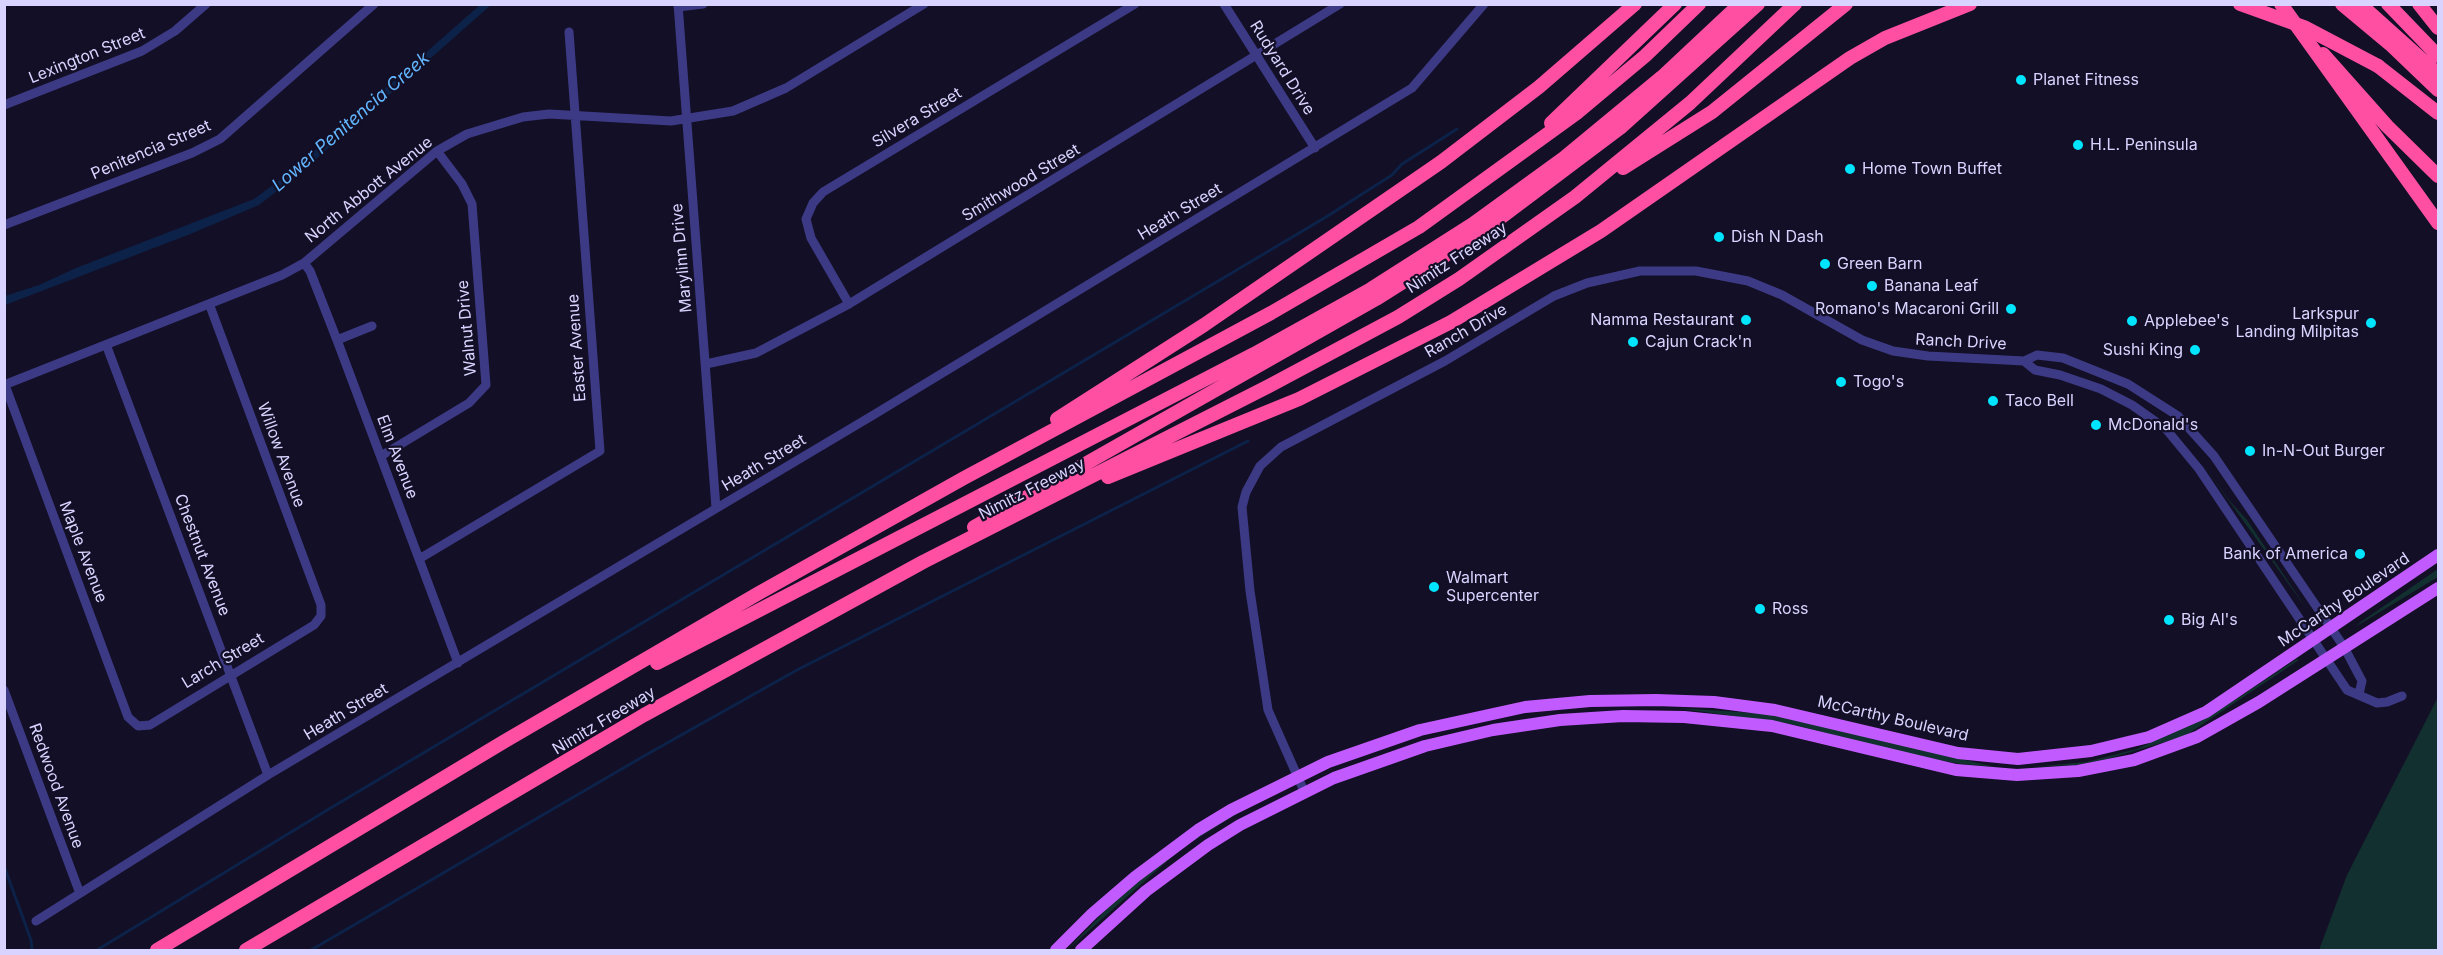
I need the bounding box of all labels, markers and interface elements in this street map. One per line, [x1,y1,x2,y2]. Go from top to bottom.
street label: Rudyard Drive [1245,17,1319,119]
street label: Lexington Street [26,24,148,88]
water label: Lower Penitencia Creek [268,48,434,196]
place label: Planet Fitness [2033,70,2139,90]
marker: Planet Fitness [2014,73,2028,87]
street label: Silvera Street [869,84,965,152]
street label: Penitencia Street [88,116,214,184]
street label: North Abbott Avenue [302,133,436,247]
place label: H.L. Peninsula [2090,135,2198,155]
marker: H.L. Peninsula [2071,138,2085,152]
street label: Smithwood Street [959,140,1083,226]
place label: Home Town Buffet [1862,159,2002,179]
marker: Home Town Buffet [1843,162,1857,176]
street label: Heath Street [1134,179,1226,245]
street label: Marylinn Drive [668,203,696,313]
street label: Nimitz Freeway [1403,218,1511,298]
place label: Dish N Dash [1731,227,1824,247]
marker: Dish N Dash [1712,230,1726,244]
place label: Green Barn [1837,254,1922,274]
marker: Green Barn [1818,257,1832,271]
place label: Banana Leaf [1884,276,1978,296]
street label: Walnut Drive [453,279,481,377]
marker: Banana Leaf [1865,279,1879,293]
street label: Easter Avenue [564,293,590,403]
place label: Romano's Macaroni Grill [1815,299,1999,319]
street label: Ranch Drive [1422,300,1510,362]
marker: Romano's Macaroni Grill [2004,302,2018,316]
place label: Larkspur Landing Milpitas [2235,304,2359,342]
place label: Namma Restaurant [1590,310,1734,330]
place label: Applebee's [2144,311,2229,331]
marker: Namma Restaurant [1739,313,1753,327]
marker: Applebee's [2125,314,2139,328]
marker: Larkspur Landing Milpitas [2364,316,2378,330]
street label: Ranch Drive [1915,330,2007,354]
place label: Cajun Crack'n [1645,332,1752,352]
marker: Cajun Crack'n [1626,335,1640,349]
place label: Sushi King [2103,340,2183,360]
marker: Sushi King [2188,343,2202,357]
place label: Togo's [1853,372,1904,392]
marker: Togo's [1834,375,1848,389]
place label: Taco Bell [2005,391,2074,411]
marker: Taco Bell [1986,394,2000,408]
street label: Willow Avenue [253,400,309,510]
street label: Elm Avenue [372,412,422,502]
place label: McDonald's [2108,415,2198,435]
marker: McDonald's [2089,418,2103,432]
street label: Heath Street [718,430,810,496]
place label: In-N-Out Burger [2262,441,2385,461]
marker: In-N-Out Burger [2243,444,2257,458]
street label: Nimitz Freeway [976,454,1088,524]
street label: Chestnut Avenue [170,491,234,619]
street label: Maple Avenue [55,499,111,605]
place label: Bank of America [2223,544,2348,564]
marker: Bank of America [2353,547,2367,561]
street label: McCarthy Boulevard [2275,549,2413,651]
place label: Walmart Supercenter [1446,568,1539,606]
marker: Walmart Supercenter [1427,580,1441,594]
place label: Ross [1772,599,1809,619]
marker: Ross [1753,602,1767,616]
place label: Big Al's [2181,610,2238,630]
marker: Big Al's [2162,613,2176,627]
street label: Larch Street [179,629,267,693]
street label: Heath Street [300,679,392,745]
street label: Nimitz Freeway [549,683,659,759]
street label: McCarthy Boulevard [1816,692,1970,746]
street label: Redwood Avenue [24,721,88,851]

